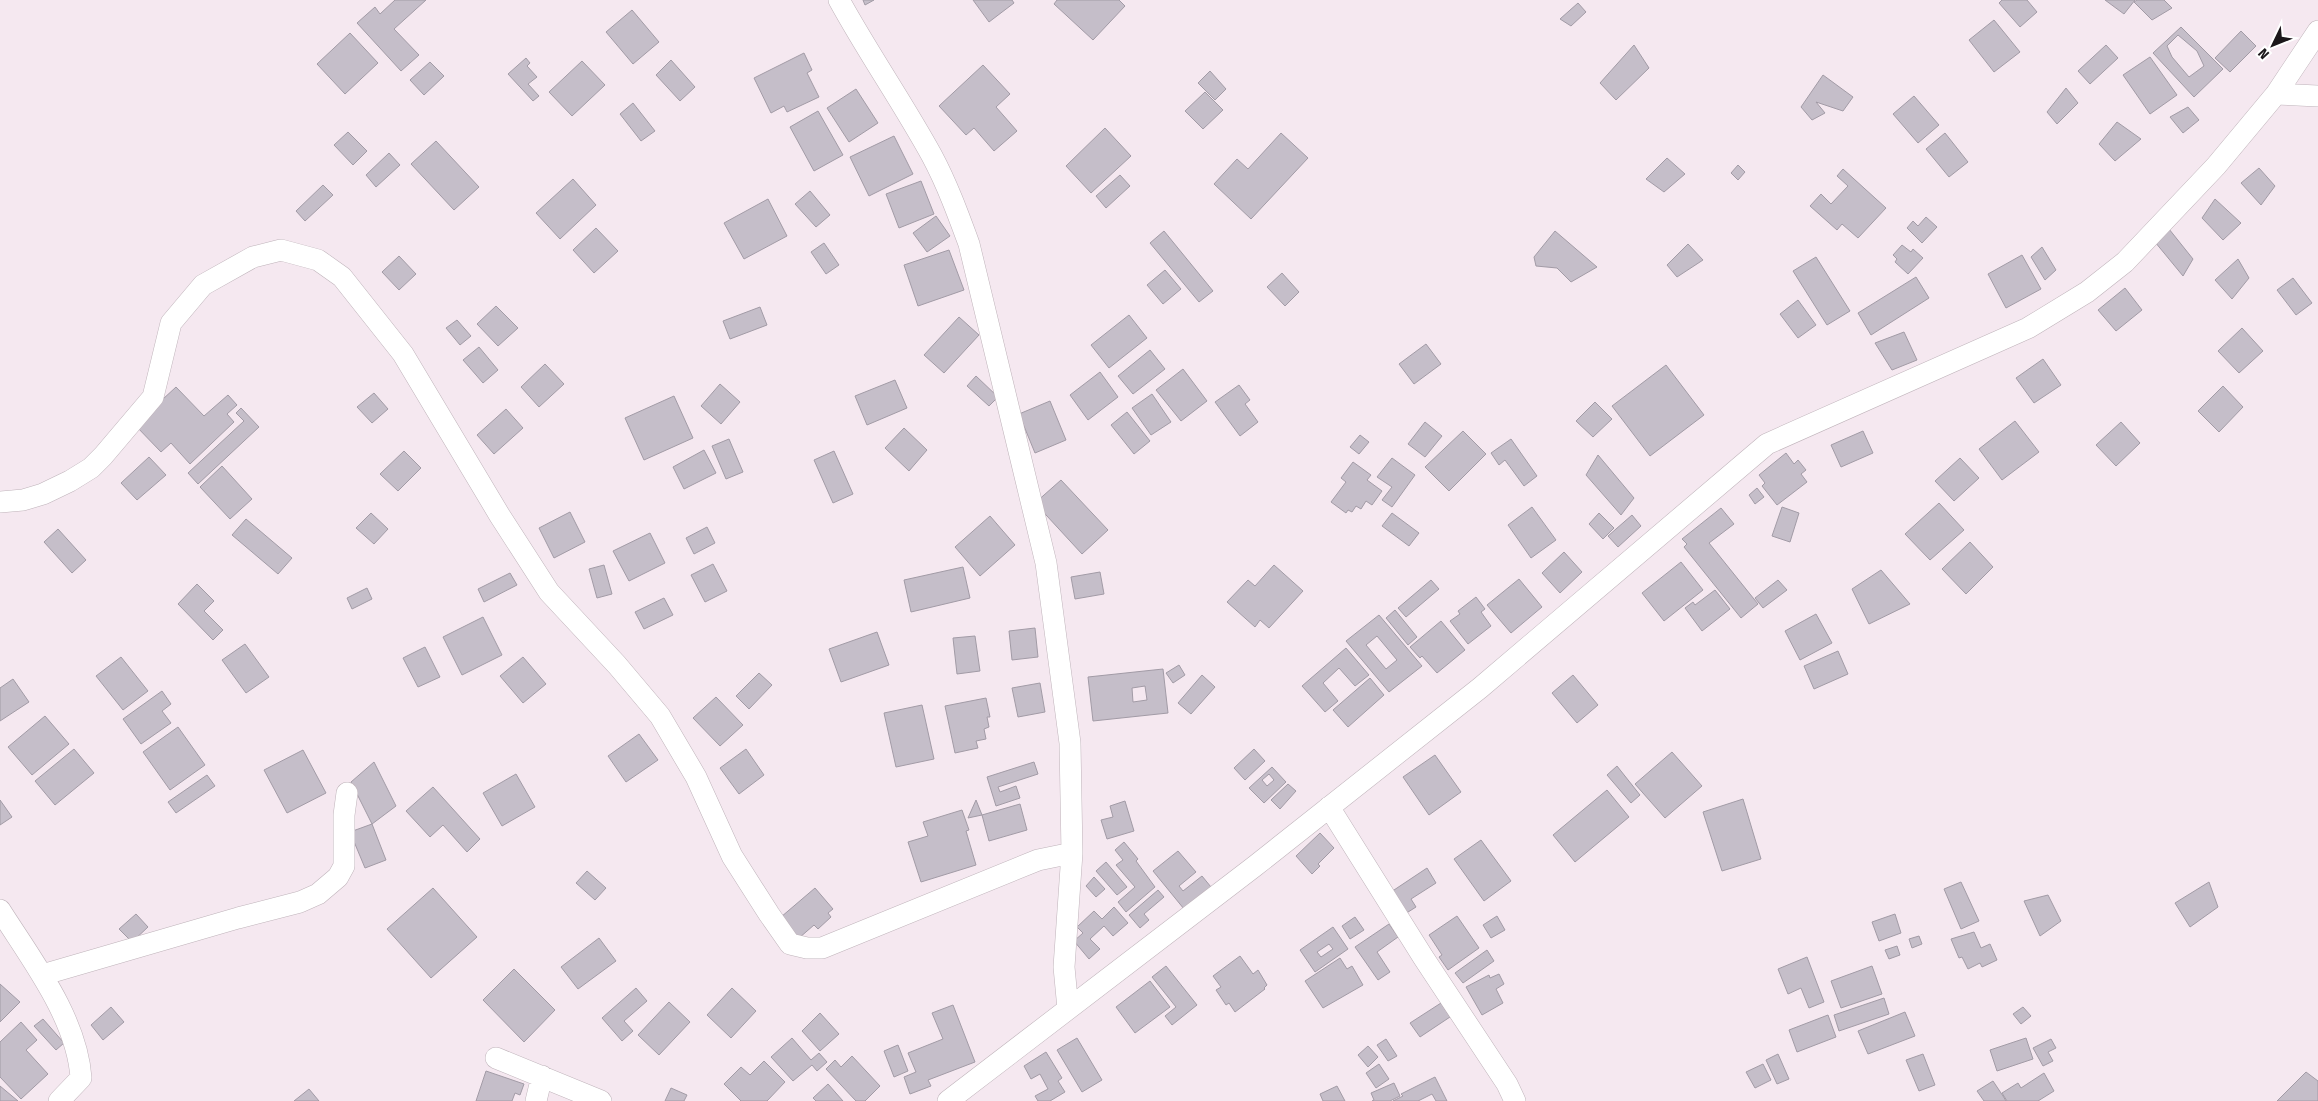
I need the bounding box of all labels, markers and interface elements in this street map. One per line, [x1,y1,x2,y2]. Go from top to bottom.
north arrow [2248,20,2298,70]
text: N [2255,45,2273,62]

